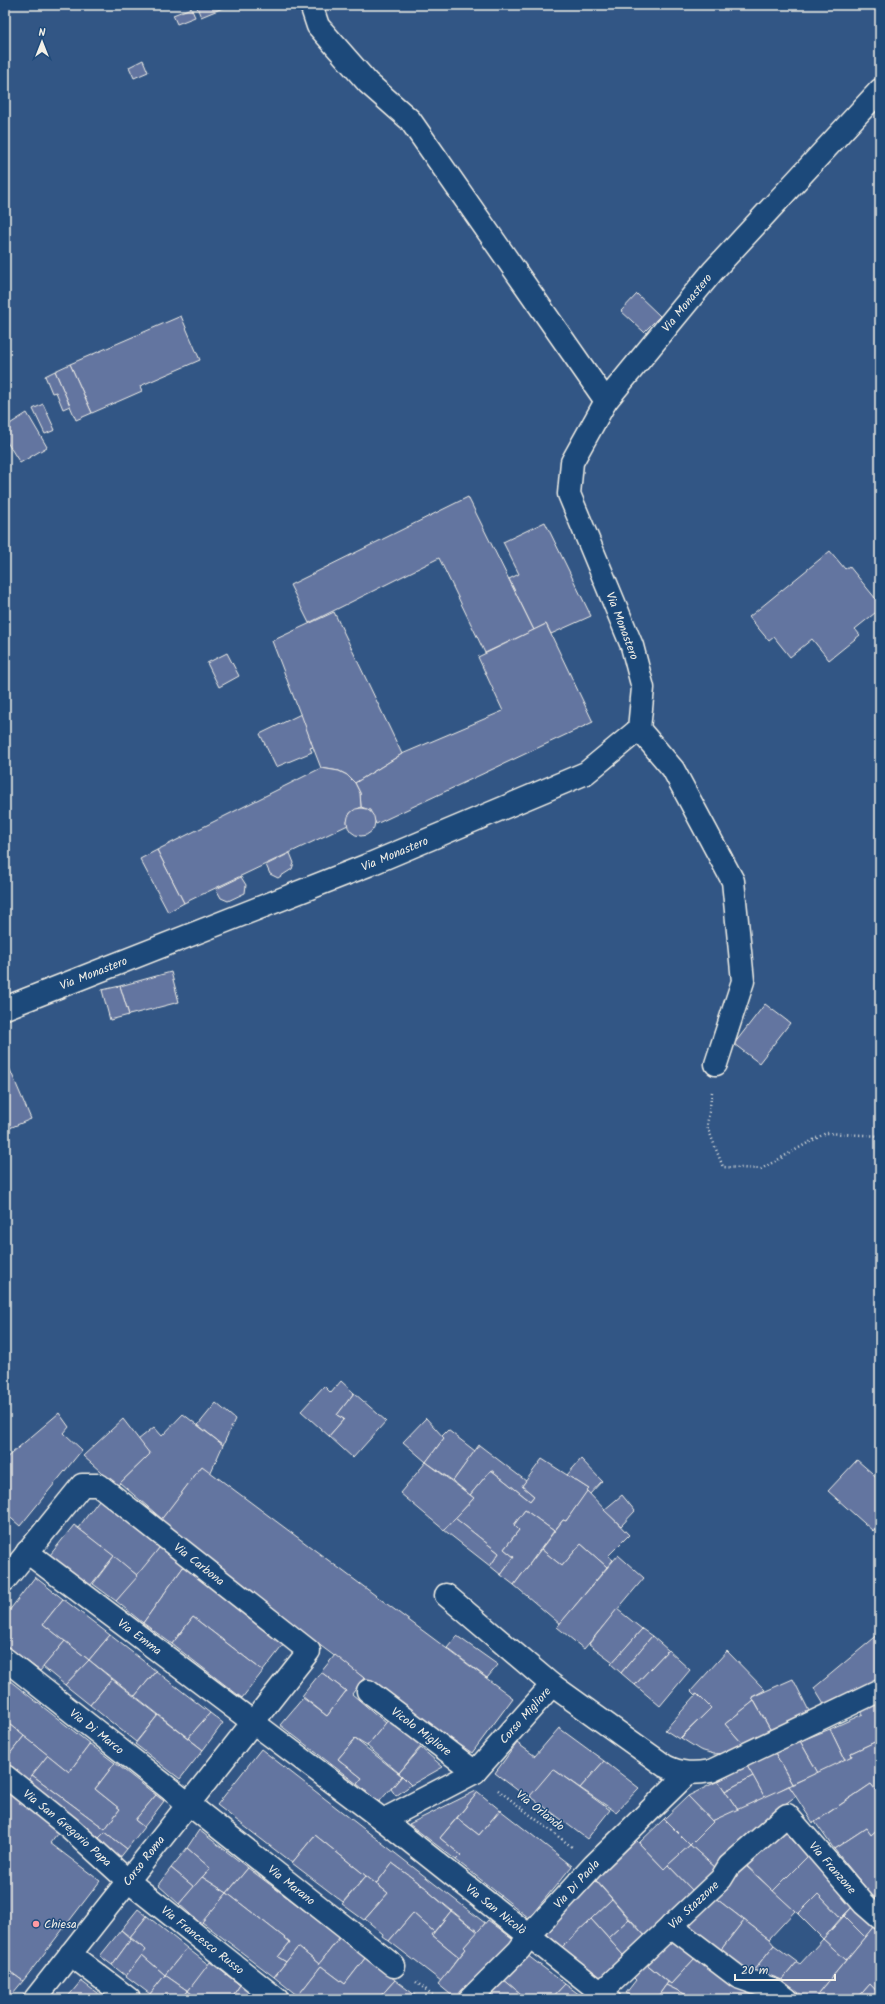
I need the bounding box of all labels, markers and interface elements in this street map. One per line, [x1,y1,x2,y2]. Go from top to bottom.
north arrow [22,22,62,62]
text: N [39,24,46,42]
street label: Via Monastero [657,269,717,336]
street label: Via Monastero [600,589,644,663]
street label: Via Monastero [358,831,431,876]
street label: Via Monastero [57,951,130,995]
street label: Via Carbona [170,1538,229,1591]
street label: Via Emma [113,1614,166,1660]
street label: Corso Migliore [495,1682,556,1748]
street label: Vicolo Migliore [387,1702,456,1761]
street label: Via Di Marco [65,1704,128,1759]
street label: Via San Gregorio Papa [19,1784,116,1871]
street label: Via Orlando [512,1786,568,1836]
street label: Corso Roma [118,1831,170,1890]
street label: Via Franzone [804,1837,861,1899]
street label: Via Di Paola [549,1855,604,1913]
street label: Via Marano [264,1860,319,1910]
street label: Via Stazzone [664,1876,724,1934]
street label: Via San Nicolò [461,1879,530,1940]
street label: Via Francesco Russo [157,1901,248,1979]
place label: Chiesa [44,1915,77,1934]
marker: Chiesa [31,1919,41,1929]
scale bar [735,1956,835,1982]
text: 20 m [741,1961,769,1980]

